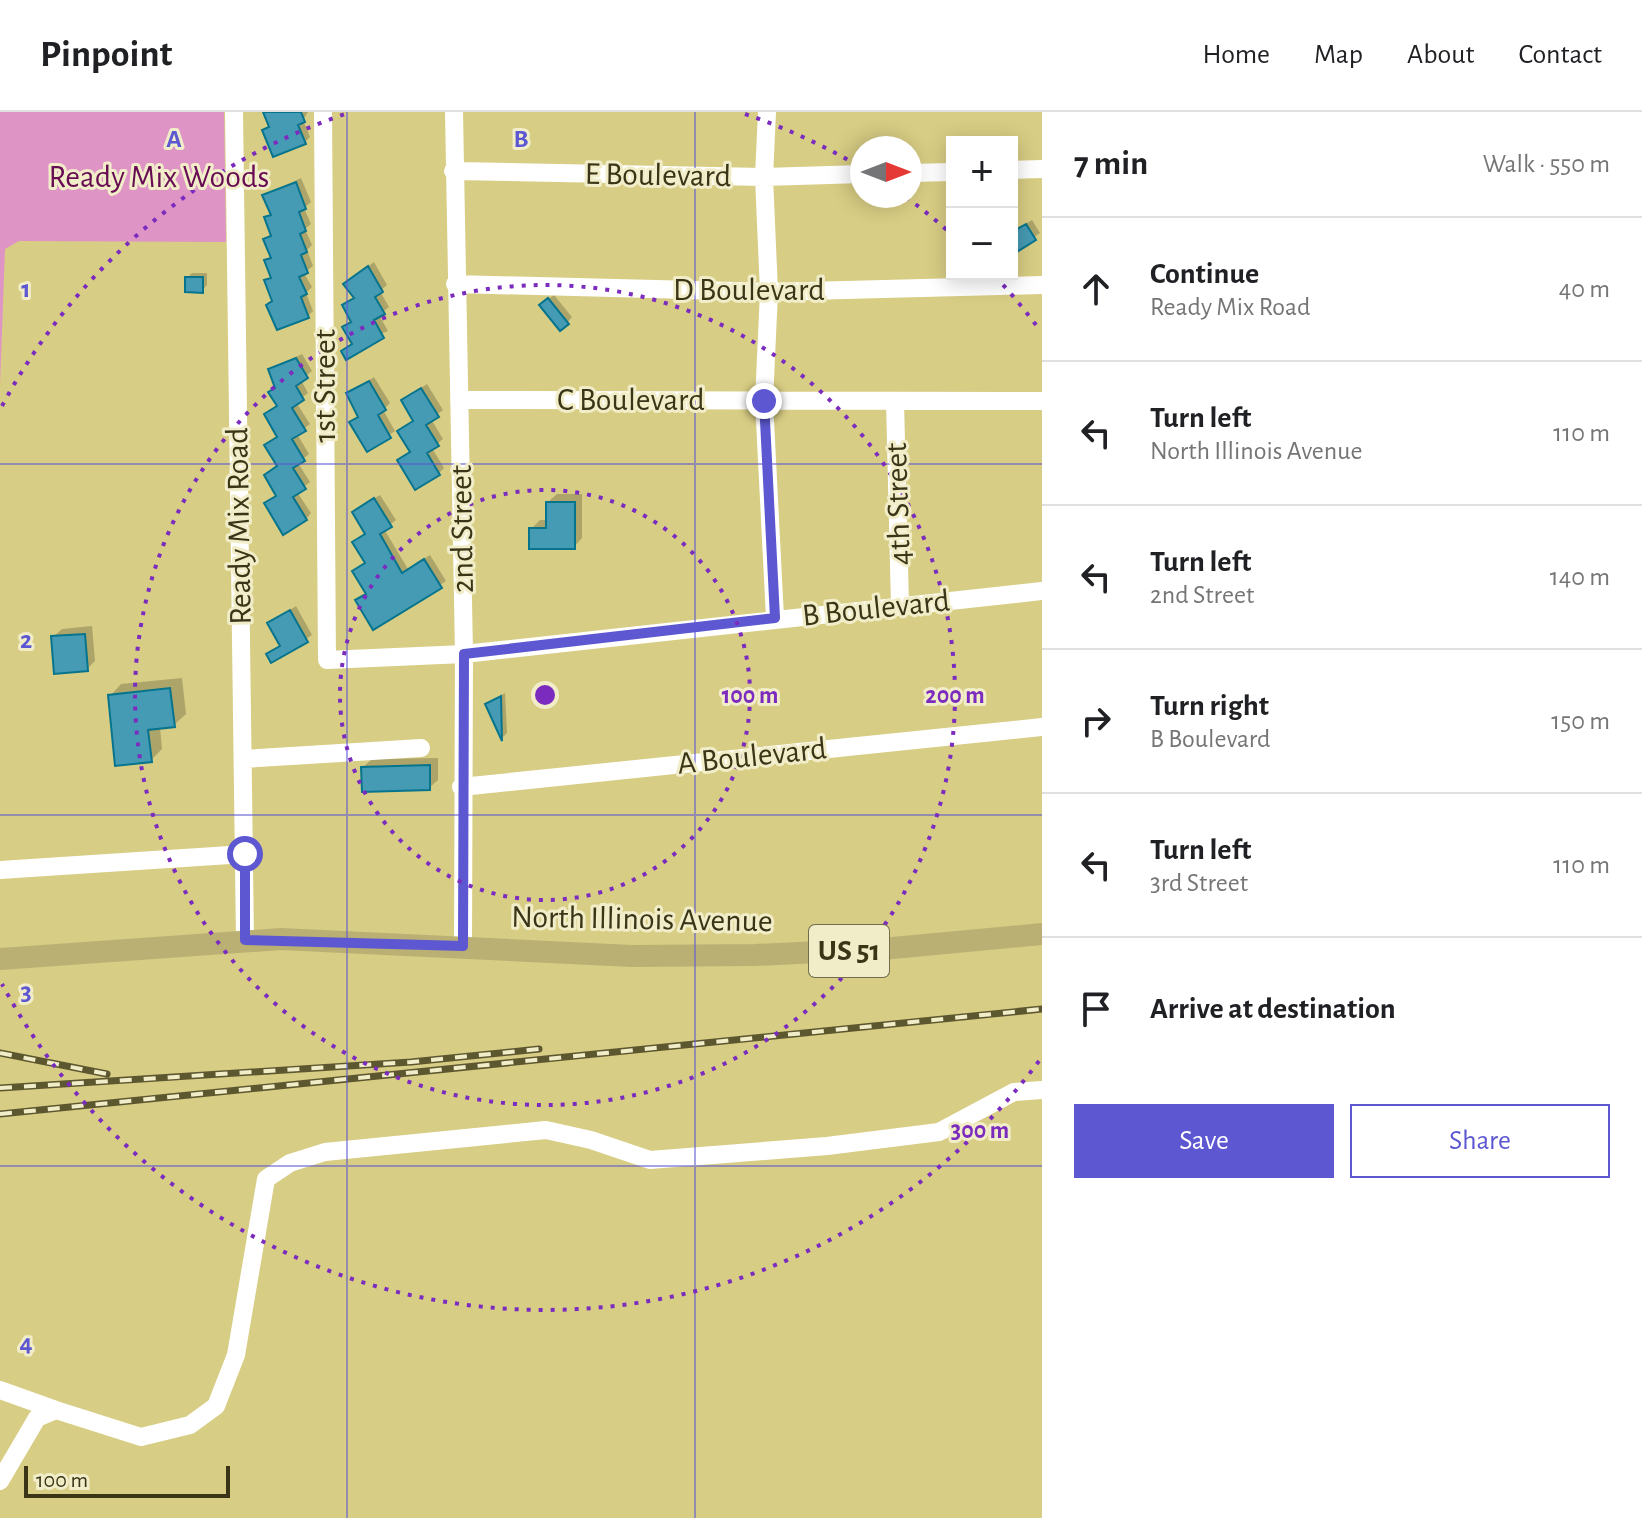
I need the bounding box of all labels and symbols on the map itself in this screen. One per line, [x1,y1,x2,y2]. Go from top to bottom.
text: A [166,126,182,152]
text: B [513,126,529,152]
north arrow [850,136,922,208]
street label: E Boulevard [584,158,732,192]
park label: Ready Mix Woods [49,161,269,193]
street label: D Boulevard [673,274,825,306]
text: 1 [21,276,31,302]
street label: 1st Street [309,329,341,443]
route end [746,383,782,419]
street label: C Boulevard [557,384,705,416]
street label: Ready Mix Road [221,427,257,625]
street label: 4th Street [880,442,916,566]
street label: 2nd Street [445,465,479,593]
street label: B Boulevard [801,584,951,632]
text: 2 [20,627,32,653]
centre of rings [531,681,559,709]
text: 100 m [722,684,778,708]
text: 200 m [925,684,985,708]
street label: A Boulevard [676,732,828,780]
route start [227,836,263,872]
street label: North Illinois Avenue [511,901,773,937]
road number: US 51 [809,925,889,977]
text: 3 [20,979,32,1005]
text: 300 m [951,1119,1009,1143]
text: 4 [19,1330,33,1356]
scale bar [24,1462,230,1498]

